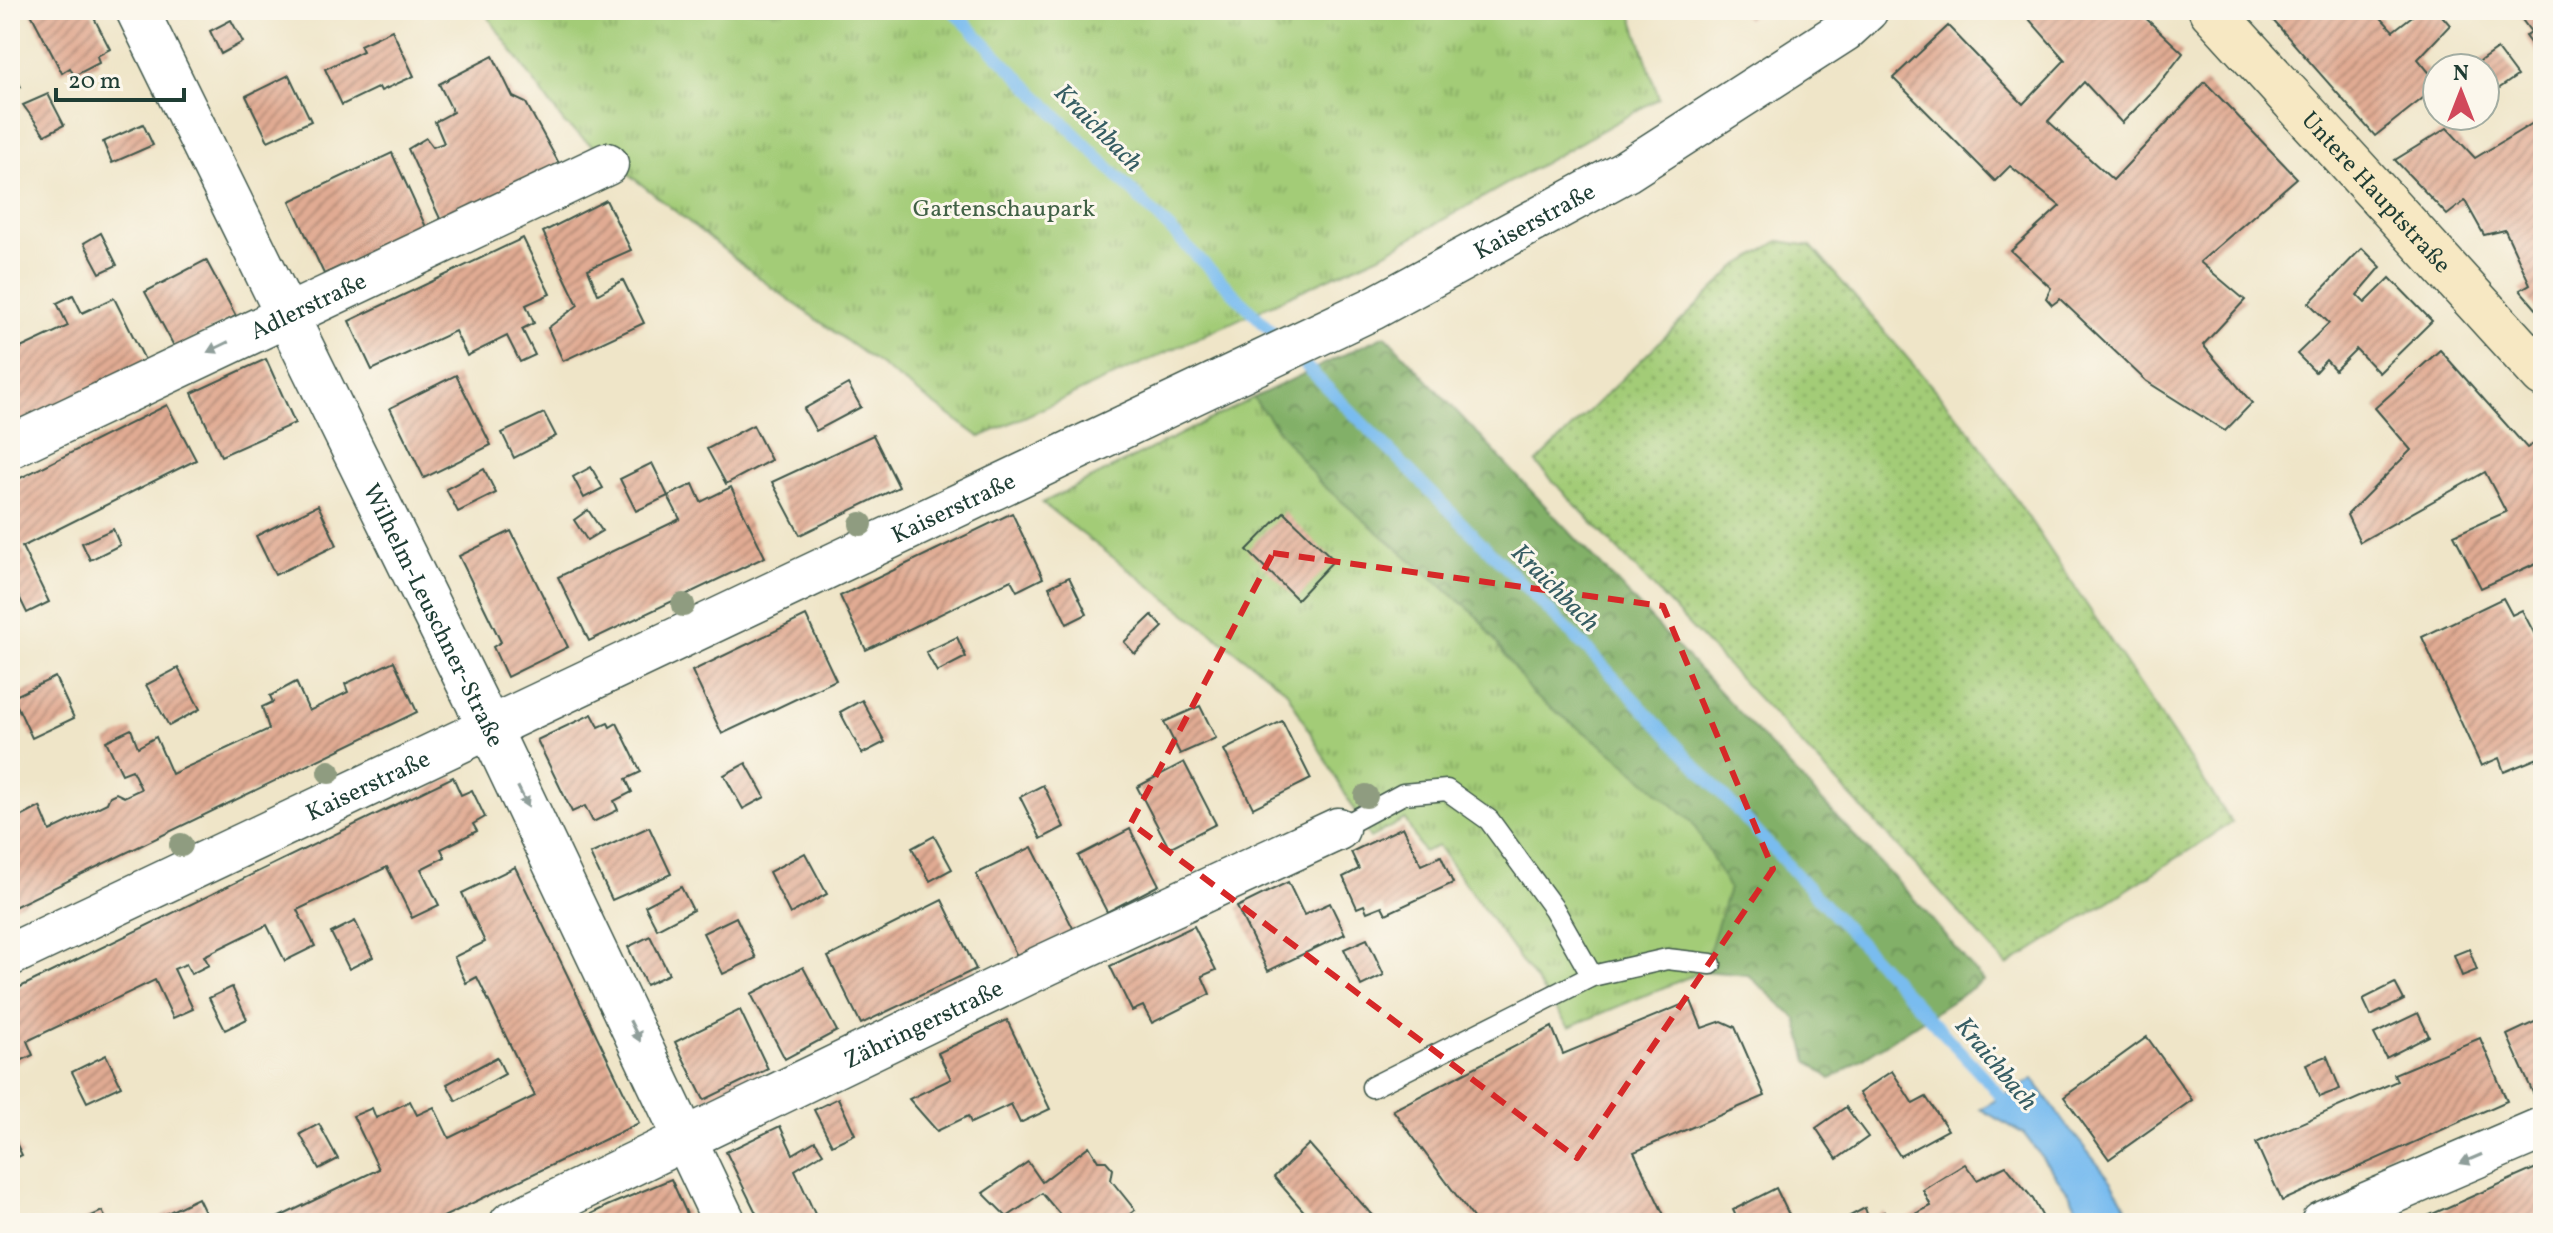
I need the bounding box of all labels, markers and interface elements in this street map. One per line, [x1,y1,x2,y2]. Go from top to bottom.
scale bar [56,52,184,102]
north arrow [2421,52,2501,132]
text: N [2453,59,2469,90]
text: 20 m [68,65,121,99]
water label: Kraichbach [1045,76,1150,181]
street label: Untere Hauptstraße [2292,105,2458,282]
street label: Kaiserstraße [1468,176,1602,269]
park label: Gartenschaupark [913,193,1095,227]
street label: Adlerstraße [245,265,373,350]
one-way arrow [206,340,229,354]
street label: Kaiserstraße [886,465,1022,553]
street label: Wilhelm-Leuschner-Straße [353,478,511,753]
water label: Kraichbach [1502,536,1607,641]
street label: Kaiserstraße [301,743,436,831]
one-way arrow [516,785,530,809]
street label: Zähringerstraße [839,973,1010,1079]
water label: Kraichbach [1946,1010,2045,1119]
one-way arrow [628,1020,642,1043]
one-way arrow [2460,1153,2483,1166]

